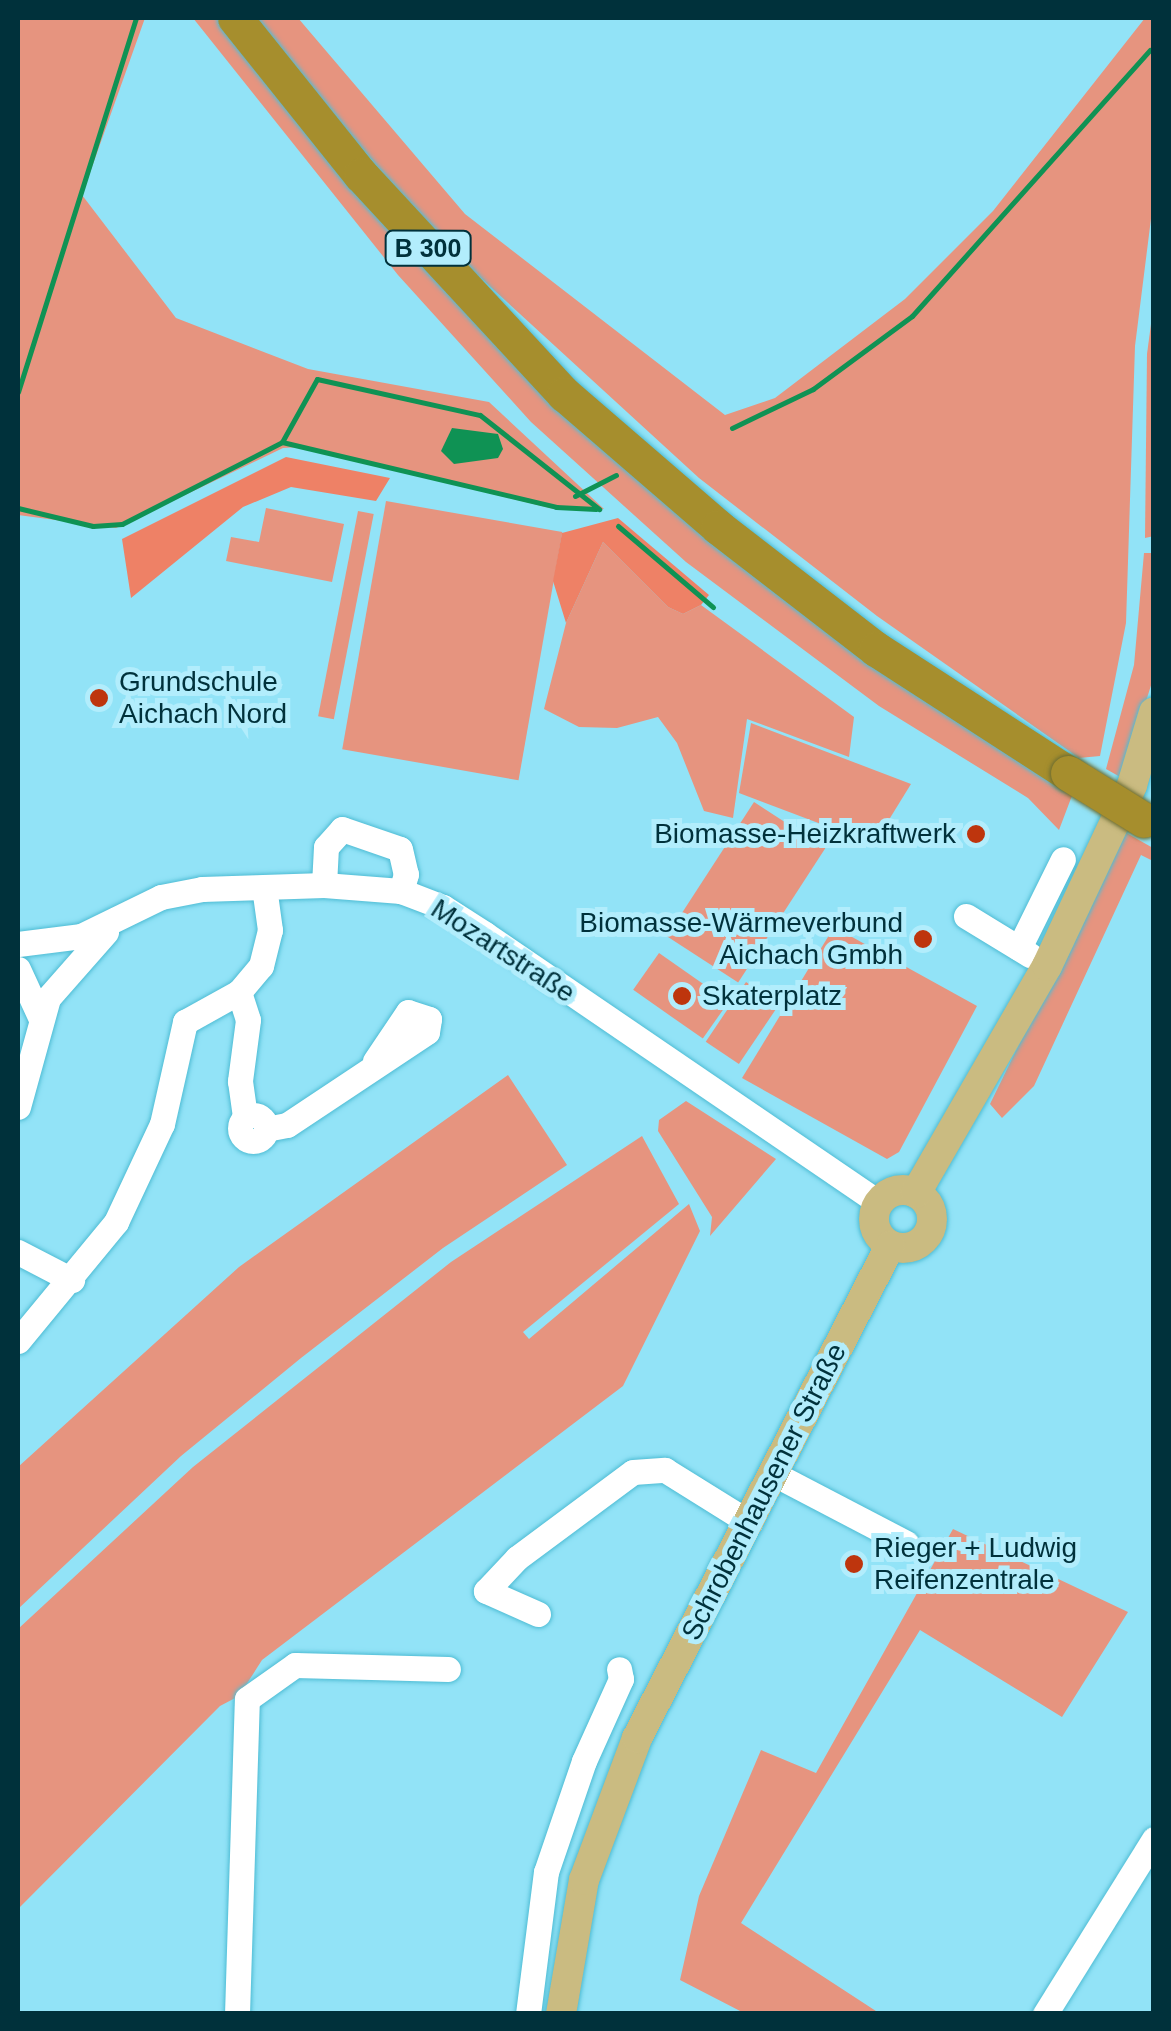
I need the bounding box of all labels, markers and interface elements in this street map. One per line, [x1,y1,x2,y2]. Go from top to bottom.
road number: B 300 [383,228,473,268]
place label: Grundschule Aichach Nord [119,665,287,731]
marker: Grundschule Aichach Nord [88,687,110,709]
place label: Biomasse-Heizkraftwerk [654,817,956,851]
marker: Biomasse-Heizkraftwerk [965,823,987,845]
street label: Mozartstraße [425,892,581,1010]
place label: Biomasse-Wärmeverbund Aichach Gmbh [579,906,903,972]
marker: Biomasse-Wärmeverbund Aichach Gmbh [912,928,934,950]
place label: Skaterplatz [702,979,842,1013]
marker: Skaterplatz [671,985,693,1007]
street label: Schrobenhausener Straße [674,1338,854,1646]
place label: Rieger + Ludwig Reifenzentrale [874,1531,1077,1597]
marker: Rieger + Ludwig Reifenzentrale [843,1553,865,1575]

